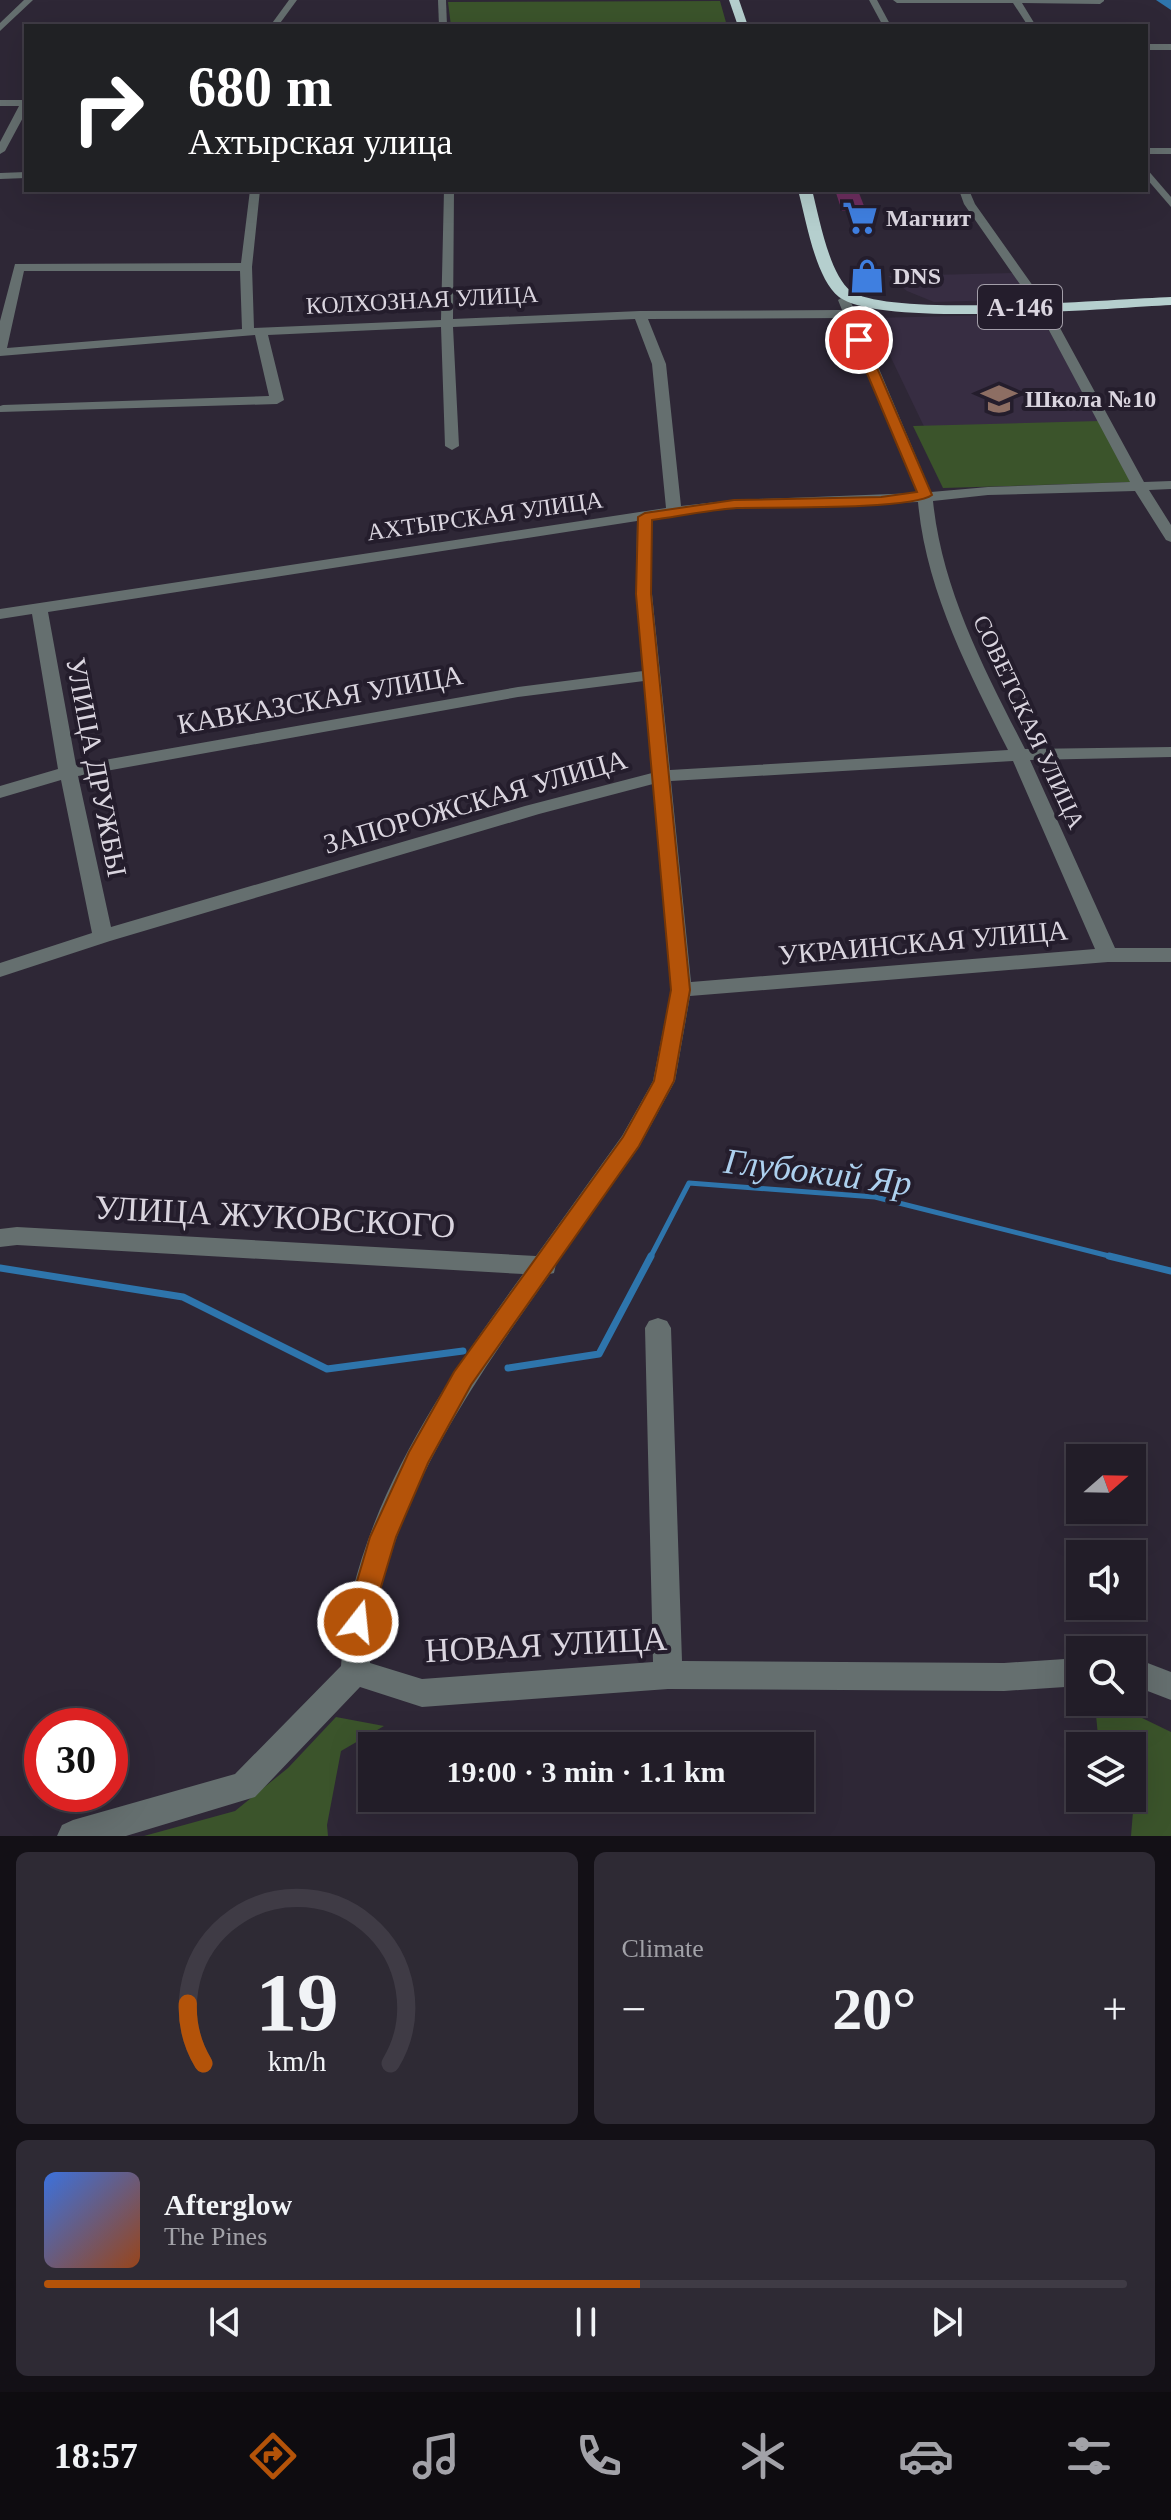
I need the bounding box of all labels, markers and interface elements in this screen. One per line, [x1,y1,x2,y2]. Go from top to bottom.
icon: right [56,56,160,160]
text: 680 m [188,56,333,118]
text: Ахтырская улица [188,122,452,162]
supermarket icon: Магнит [841,199,879,237]
place label: Магнит [886,205,971,231]
shop icon: DNS [848,257,886,295]
place label: DNS [893,263,941,289]
street label: КОЛХОЗНАЯ УЛИЦА [305,281,539,319]
road number: А-146 [978,285,1062,329]
pin [825,306,893,374]
icon: arrive [837,318,881,362]
school or university icon: Школа №10 [980,380,1018,418]
place label: Школа №10 [1025,386,1156,412]
street label: АХТЫРСКАЯ УЛИЦА [365,486,605,545]
street label: СОВЕТСКАЯ УЛИЦА [968,611,1090,833]
street label: УЛИЦА ДРУЖБЫ [60,655,133,879]
street label: КАВКАЗСКАЯ УЛИЦА [175,659,466,740]
street label: ЗАПОРОЖСКАЯ УЛИЦА [320,743,631,860]
street label: УКРАИНСКАЯ УЛИЦА [777,914,1070,971]
water label: Глубокий Яр [721,1141,914,1203]
street label: УЛИЦА ЖУКОВСКОГО [94,1189,456,1244]
north arrow [1066,1444,1146,1524]
map controls [1066,1444,1146,1812]
button: sound [1066,1540,1146,1620]
position arrow [316,1580,400,1664]
street label: НОВАЯ УЛИЦА [424,1620,668,1669]
button: search [1066,1636,1146,1716]
speed limit sign: 30 [24,1708,128,1812]
button: layers [1066,1732,1146,1812]
text: 19:00 · 3 min · 1.1 km [446,1755,726,1788]
text: Climate [622,1934,704,1963]
text: 19 [255,1956,338,2048]
text: 20° [832,1976,916,2042]
text: − [622,1985,646,2034]
text: + [1102,1985,1127,2034]
text: km/h [267,2046,326,2077]
text: Afterglow [164,2188,292,2221]
text: The Pines [164,2222,267,2251]
icon: previous [203,2300,247,2344]
icon: pause [564,2300,608,2344]
icon: next [925,2300,969,2344]
icon: directions [245,2428,301,2484]
icon: music [408,2428,464,2484]
icon: phone [571,2428,627,2484]
icon: climate [735,2428,791,2484]
icon: car [898,2428,954,2484]
icon: filters [1061,2428,1117,2484]
text: 18:57 [54,2436,138,2476]

